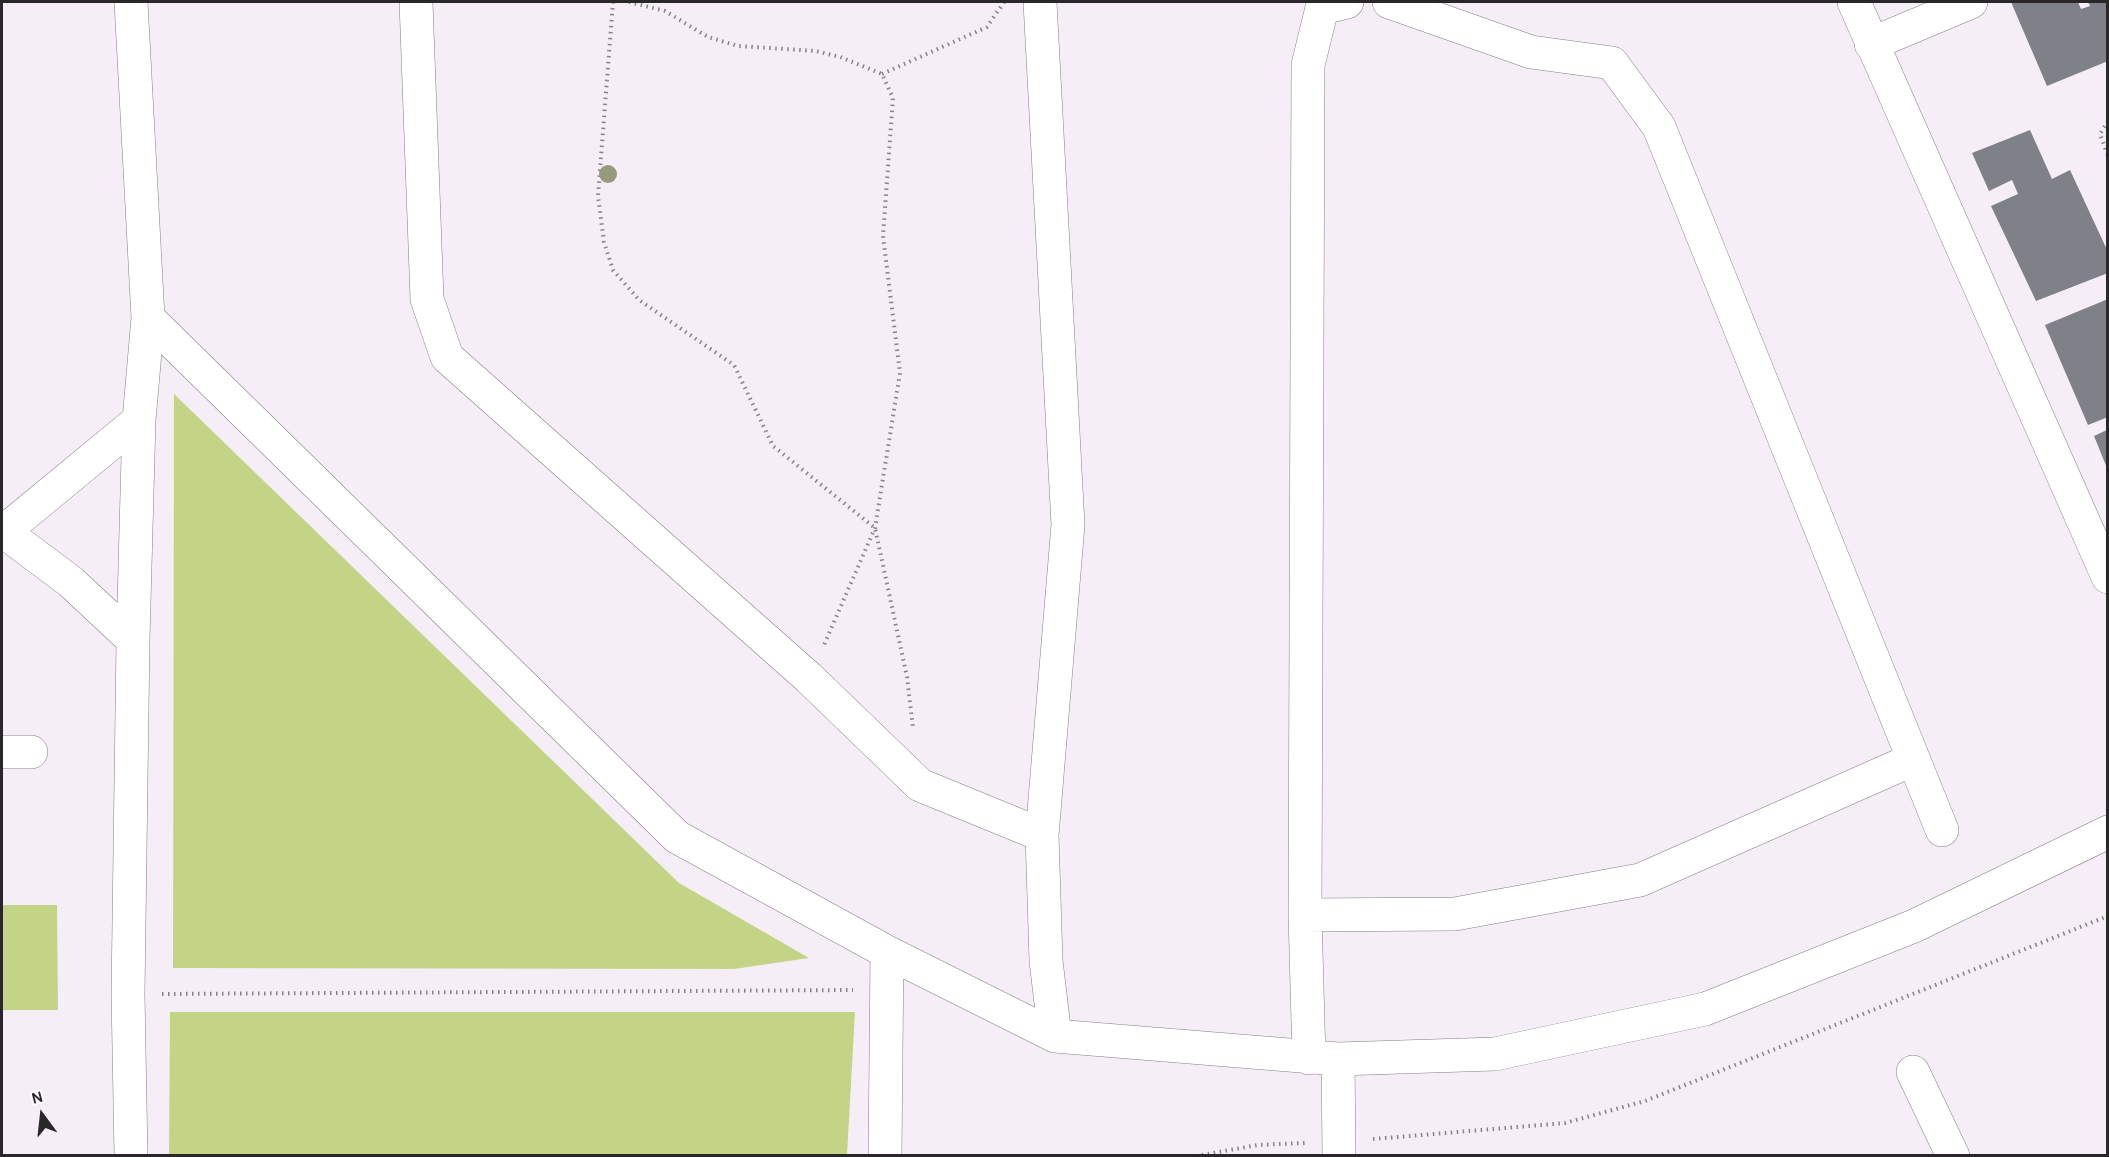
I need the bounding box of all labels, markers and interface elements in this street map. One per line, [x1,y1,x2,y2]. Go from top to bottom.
north arrow [12,1085,72,1145]
text: N [29,1086,45,1108]

